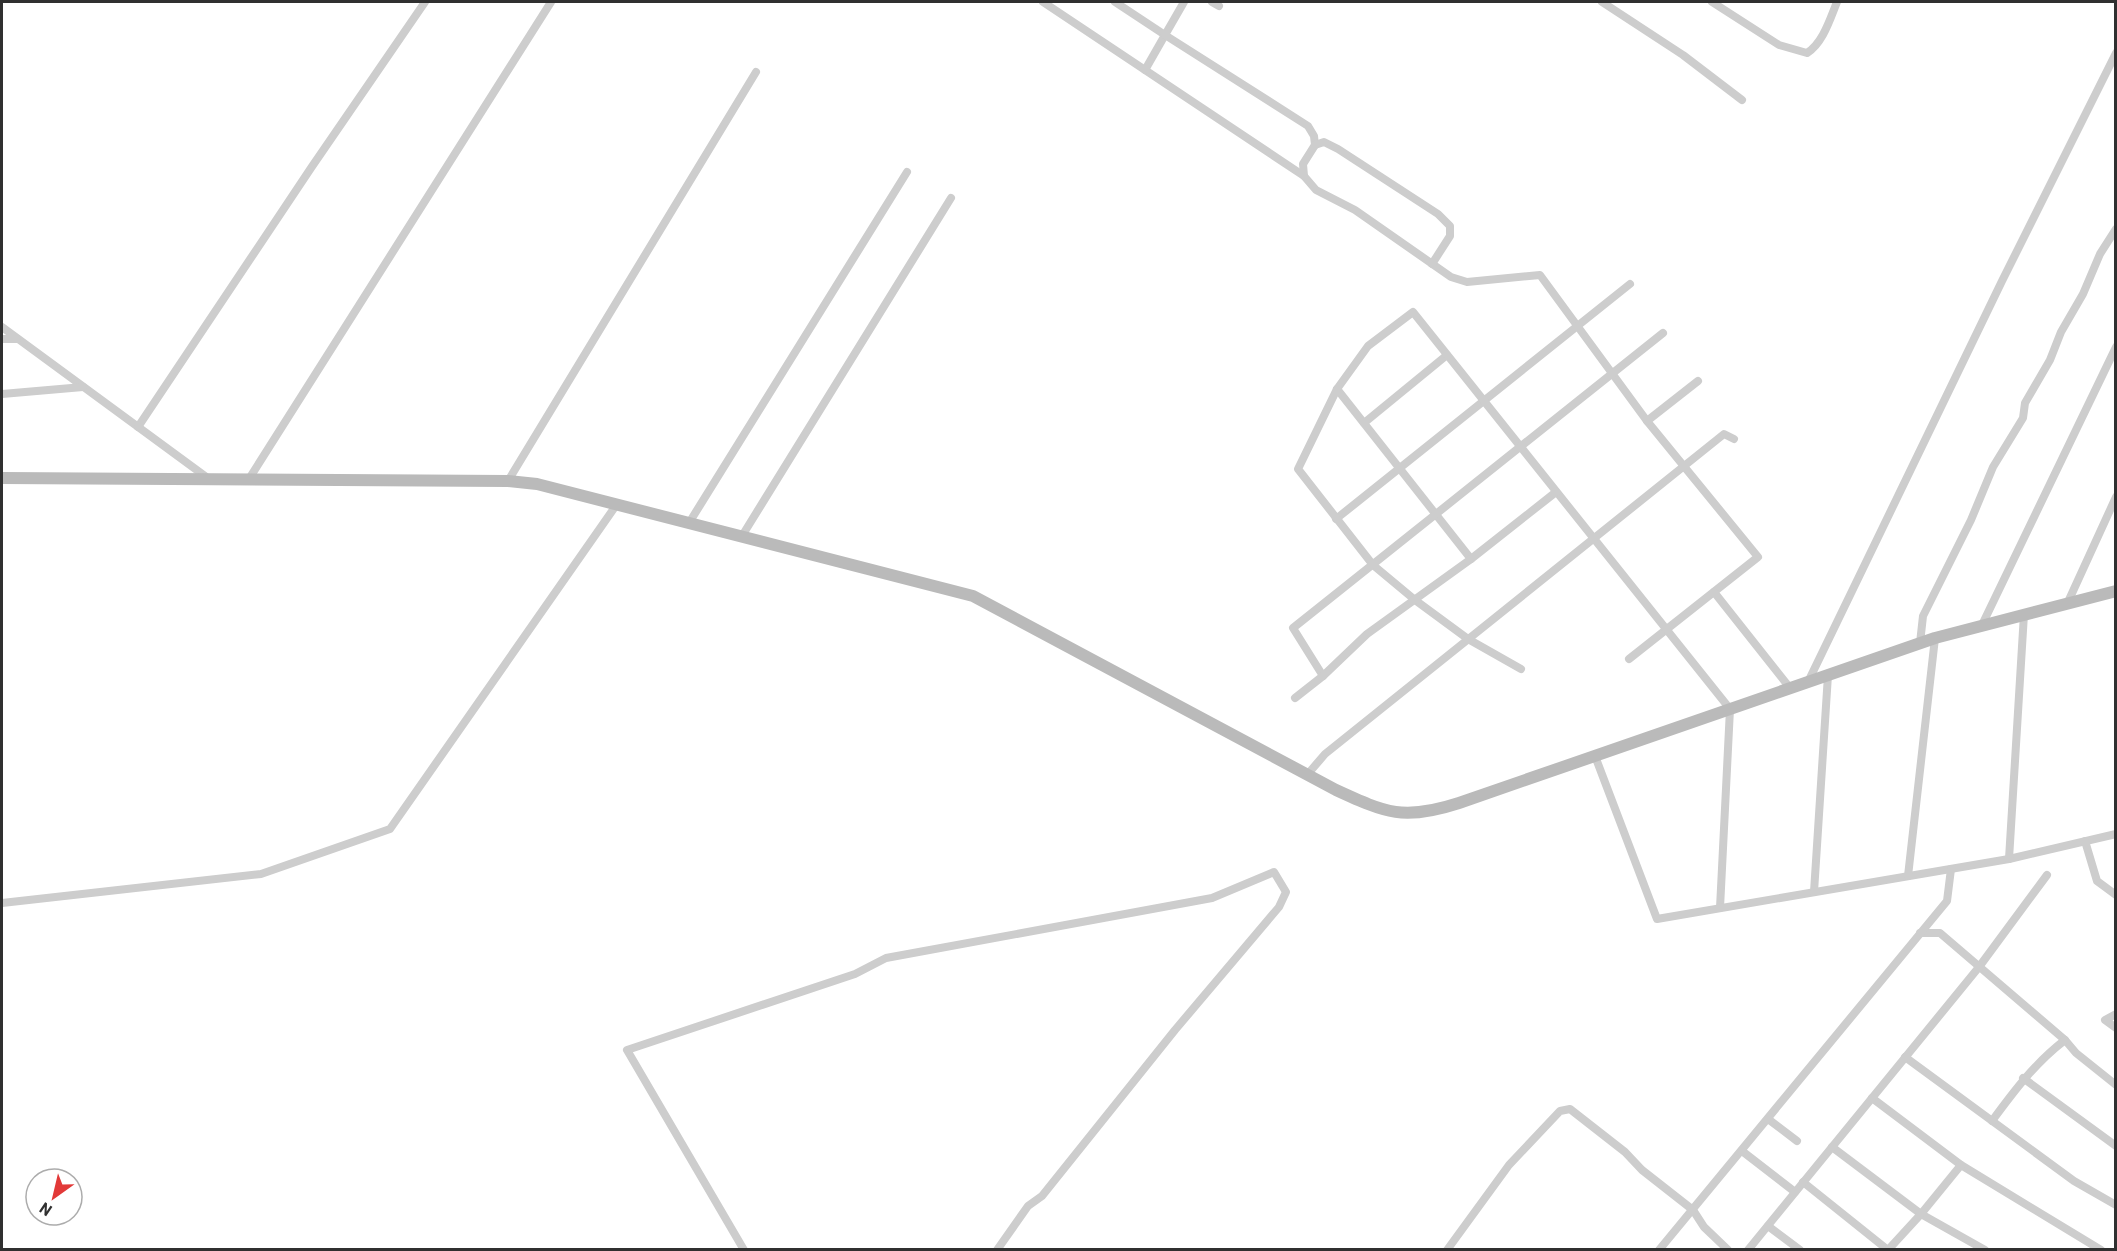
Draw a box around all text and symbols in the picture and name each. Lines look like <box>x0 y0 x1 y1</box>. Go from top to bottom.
north arrow <box>24 1167 84 1227</box>
text: N <box>36 1199 55 1221</box>

